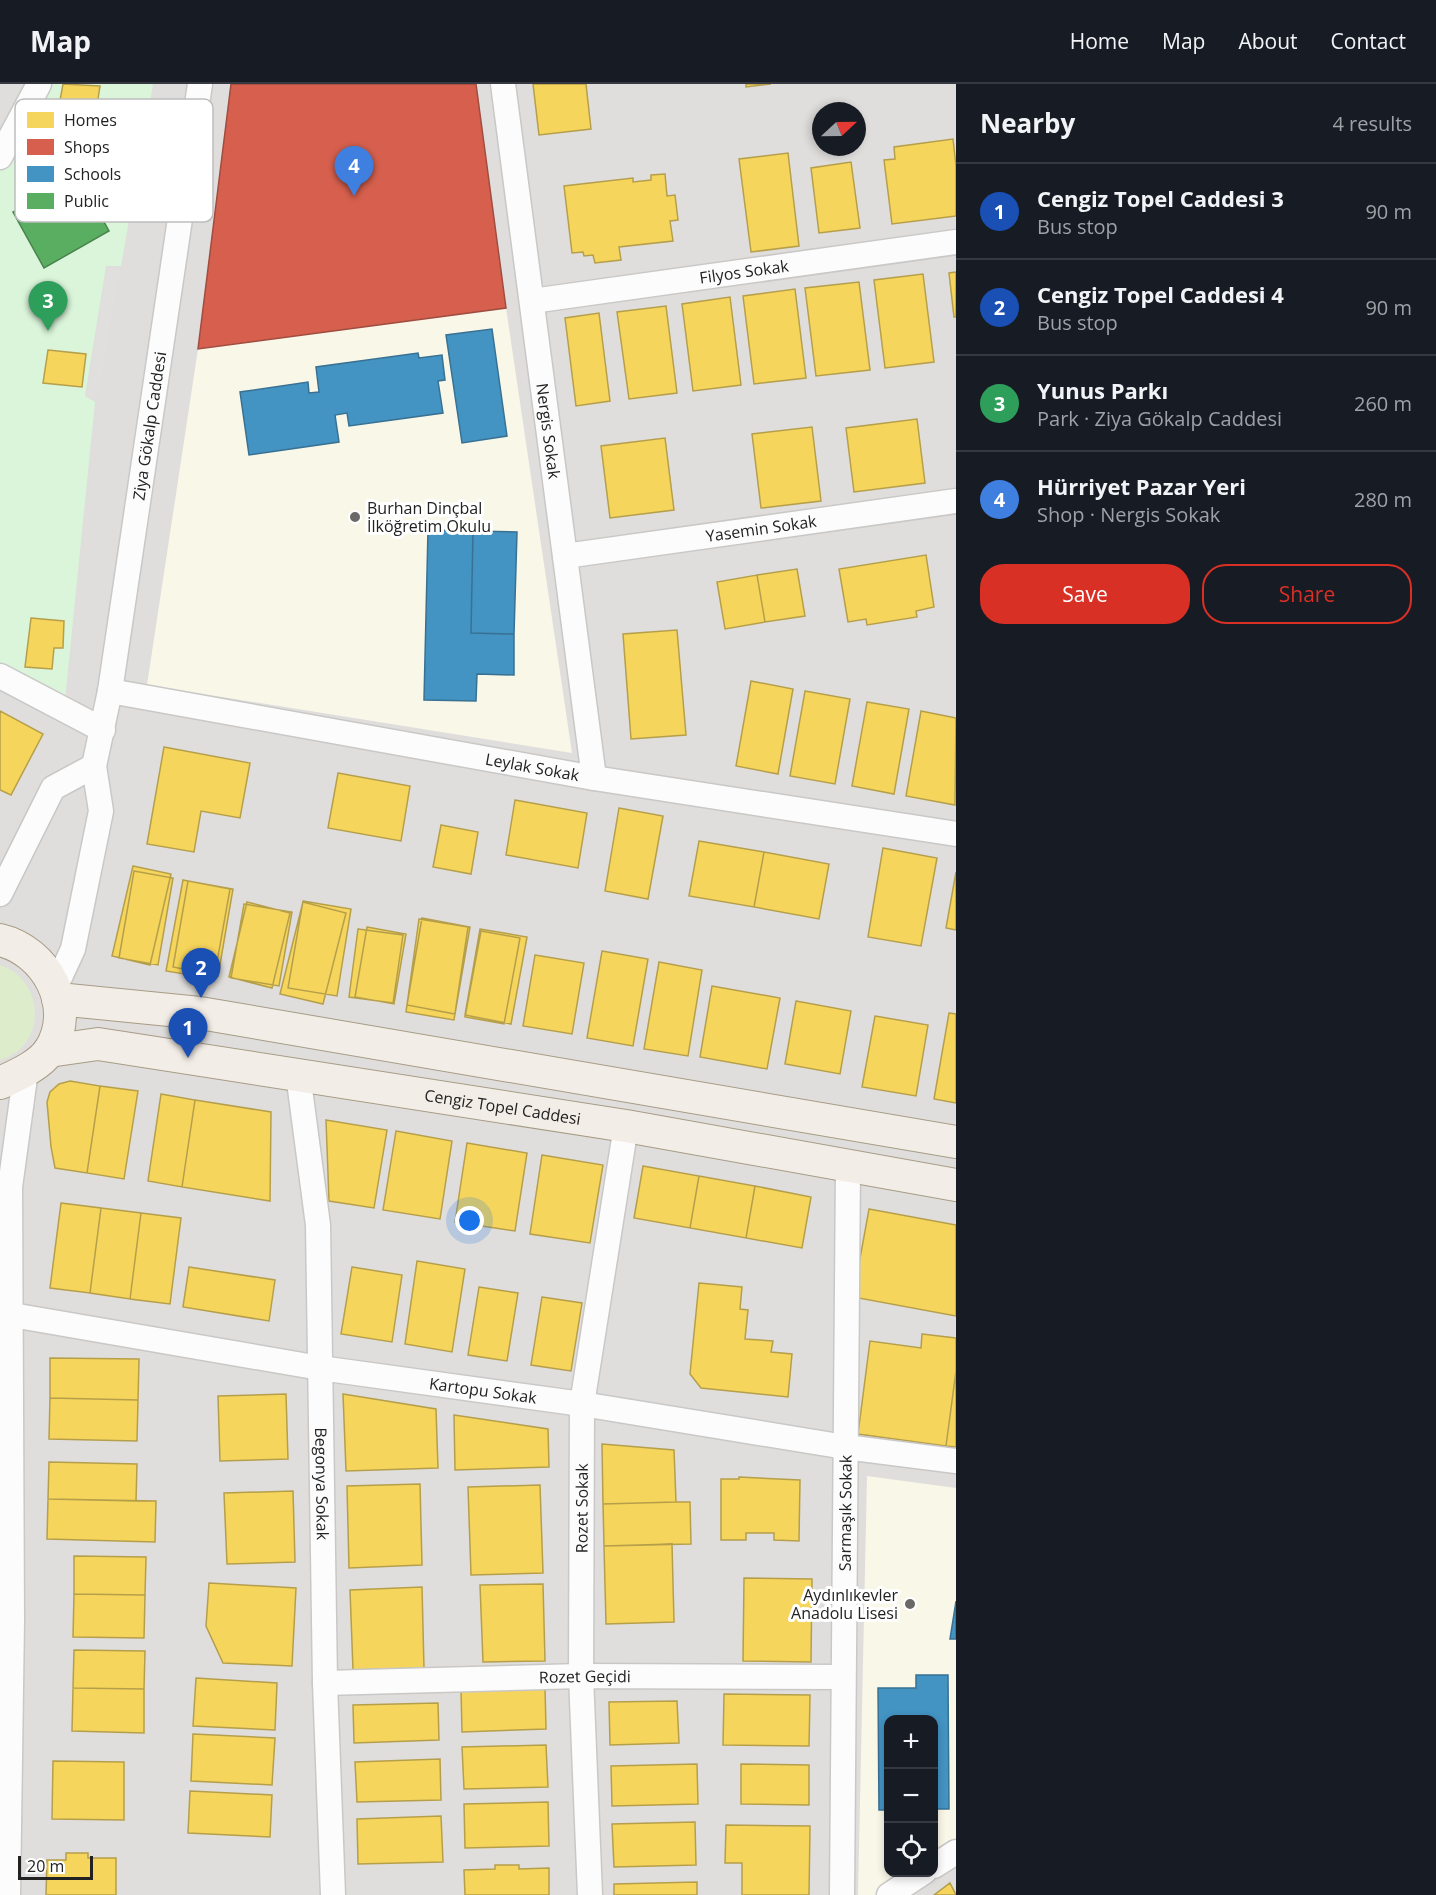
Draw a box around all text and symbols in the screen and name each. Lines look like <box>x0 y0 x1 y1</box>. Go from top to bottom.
text: Map <box>30 22 91 60</box>
text: Home <box>1070 27 1129 55</box>
text: Map <box>1162 27 1205 55</box>
text: About <box>1238 27 1298 55</box>
text: Contact <box>1331 27 1406 55</box>
legend <box>15 99 213 222</box>
north arrow <box>812 102 866 156</box>
text: Nearby <box>980 105 1075 141</box>
text: Homes <box>64 109 117 131</box>
text: 4 results <box>1332 110 1412 137</box>
text: Shops <box>64 136 110 158</box>
pin: 4 <box>334 147 374 196</box>
text: Schools <box>64 163 121 185</box>
text: Cengiz Topel Caddesi 3 <box>1037 183 1284 213</box>
text: Public <box>64 190 109 212</box>
text: 1 <box>994 198 1005 225</box>
text: 90 m <box>1365 198 1412 225</box>
text: Bus stop <box>1037 213 1118 240</box>
street label: Filyos Sokak <box>698 254 791 289</box>
text: Cengiz Topel Caddesi 4 <box>1037 279 1284 309</box>
pin: 3 <box>28 282 68 331</box>
text: 2 <box>994 294 1005 321</box>
text: 90 m <box>1365 294 1412 321</box>
text: Bus stop <box>1037 309 1118 336</box>
street label: Ziya Gökalp Caddesi <box>127 350 171 502</box>
text: Yunus Parkı <box>1037 375 1168 405</box>
street label: Nergis Sokak <box>531 382 566 481</box>
text: 3 <box>994 390 1005 417</box>
text: 260 m <box>1354 390 1412 417</box>
text: Park · Ziya Gökalp Caddesi <box>1037 405 1282 432</box>
text: Hürriyet Pazar Yeri <box>1037 471 1246 501</box>
text: 4 <box>994 486 1005 513</box>
text: 280 m <box>1354 486 1412 513</box>
place label: Burhan Dinçbal İlköğretim Okulu <box>367 497 491 537</box>
text: Shop · Nergis Sokak <box>1037 501 1220 528</box>
marker: Burhan Dinçbal İlköğretim Okulu <box>348 510 362 524</box>
street label: Yasemin Sokak <box>704 510 818 547</box>
button: Save <box>980 564 1190 624</box>
button: Share <box>1202 564 1412 624</box>
street label: Leylak Sokak <box>484 748 581 786</box>
pin: 2 <box>182 948 220 998</box>
pin: 1 <box>168 1008 207 1058</box>
street label: Cengiz Topel Caddesi <box>423 1084 582 1130</box>
your location <box>455 1206 484 1235</box>
street label: Kartopu Sokak <box>428 1372 539 1409</box>
street label: Begonya Sokak <box>310 1427 334 1541</box>
street label: Sarmaşık Sokak <box>834 1454 857 1571</box>
street label: Rozet Sokak <box>570 1463 593 1553</box>
place label: Aydınlıkevler Anadolu Lisesi <box>791 1584 898 1624</box>
marker: Aydınlıkevler Anadolu Lisesi <box>903 1597 917 1611</box>
street label: Rozet Geçidi <box>539 1665 631 1688</box>
map controls <box>884 1715 938 1877</box>
button: + <box>884 1715 938 1769</box>
button: − <box>884 1769 938 1823</box>
button: locate <box>884 1823 938 1877</box>
scale bar <box>18 1853 93 1880</box>
text: 20 m <box>27 1855 64 1877</box>

